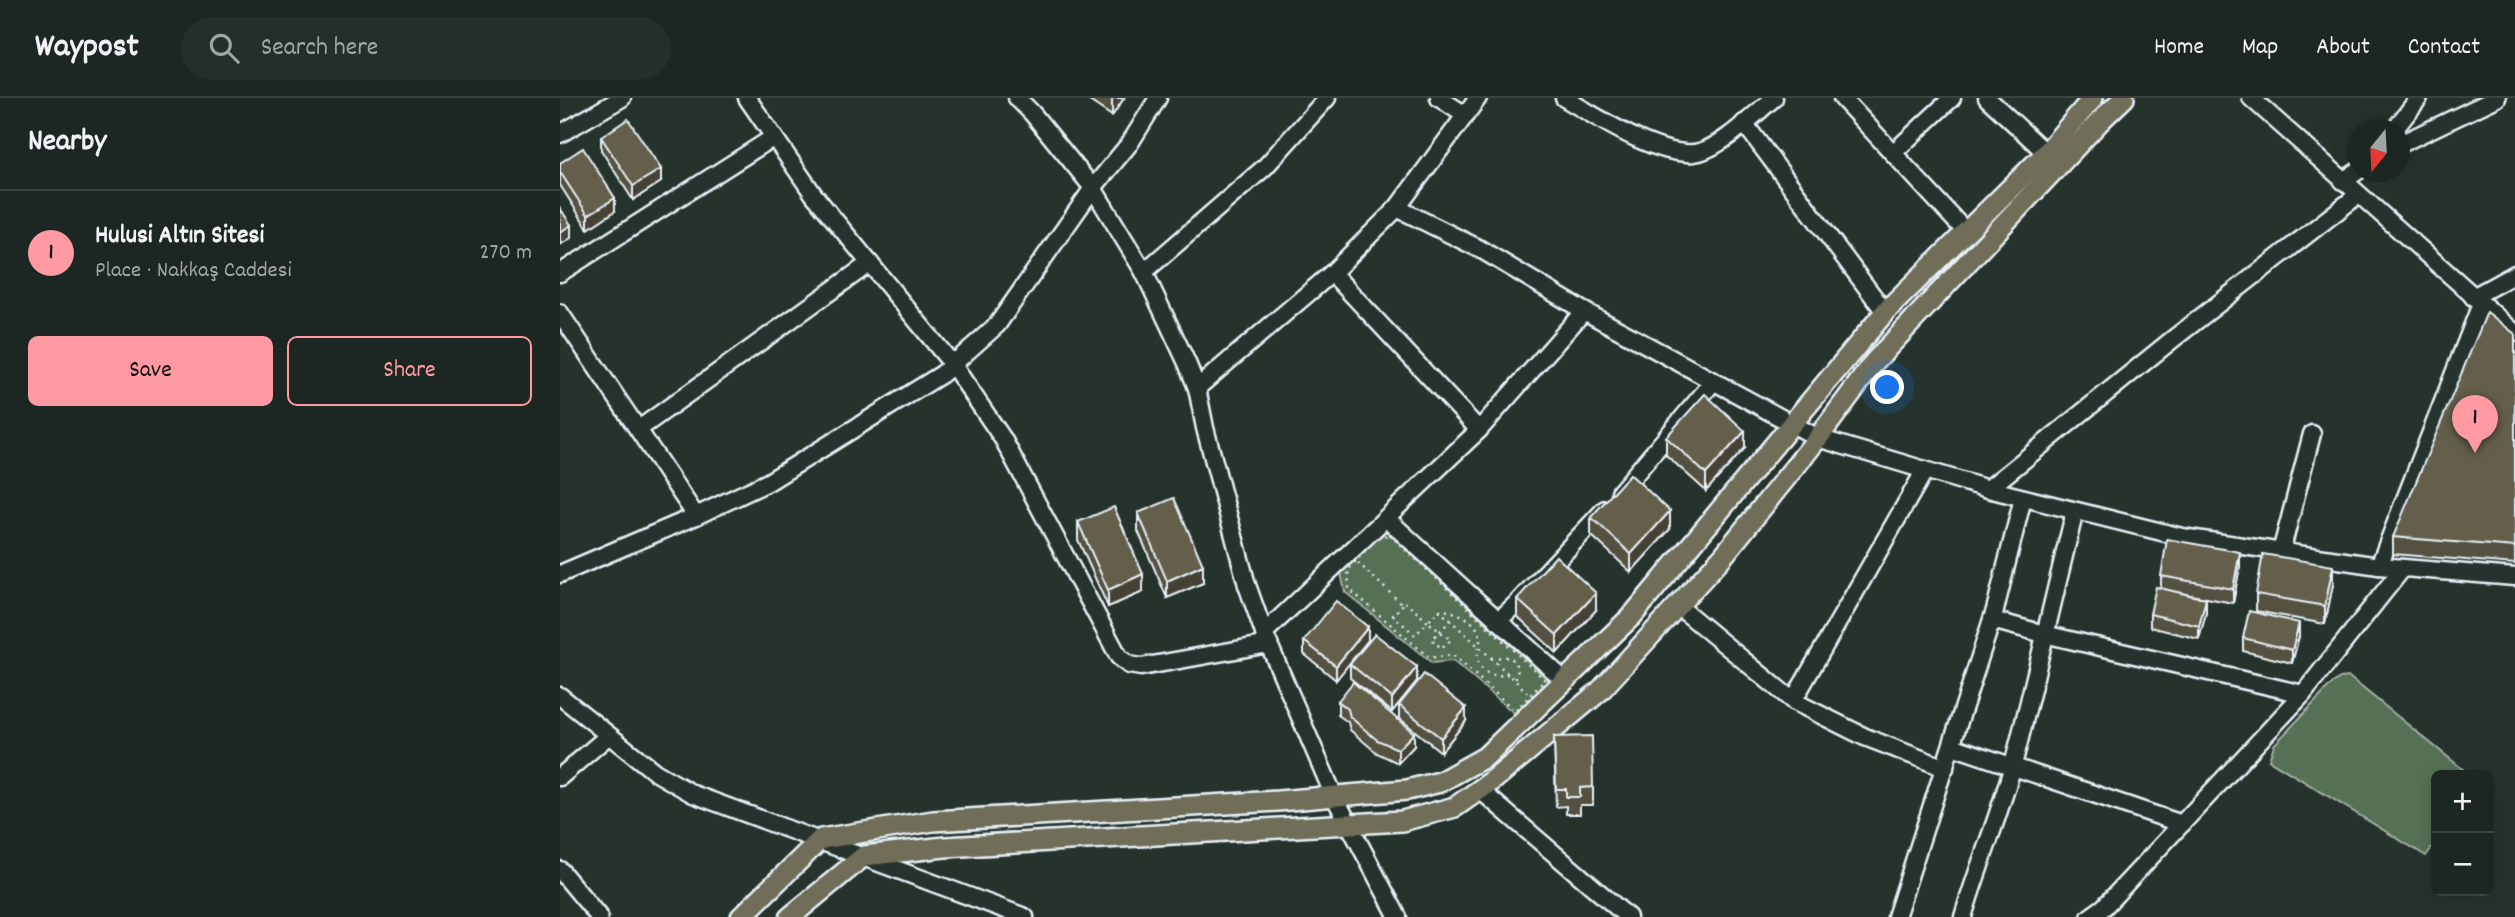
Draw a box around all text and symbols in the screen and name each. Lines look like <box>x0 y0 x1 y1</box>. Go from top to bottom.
search box <box>181 17 671 80</box>
text: Waypost <box>35 25 139 72</box>
icon: search <box>205 29 243 67</box>
text: Search here <box>261 30 378 67</box>
text: Home <box>2154 31 2204 65</box>
text: Map <box>2242 31 2278 65</box>
text: About <box>2316 31 2370 65</box>
text: Contact <box>2408 31 2480 65</box>
north arrow <box>2347 119 2410 182</box>
text: Nearby <box>28 122 106 165</box>
text: Hulusi Altın Sitesi <box>95 218 264 255</box>
text: 1 <box>48 237 54 270</box>
text: 270 m <box>480 237 532 270</box>
text: Place · Nakkaş Caddesi <box>95 255 292 288</box>
button: Save <box>28 336 273 406</box>
button: Share <box>287 336 532 406</box>
your location <box>1870 370 1904 404</box>
pin: 1 <box>2452 395 2498 453</box>
map controls <box>2431 770 2494 896</box>
button: + <box>2431 770 2494 833</box>
button: − <box>2431 833 2494 896</box>

